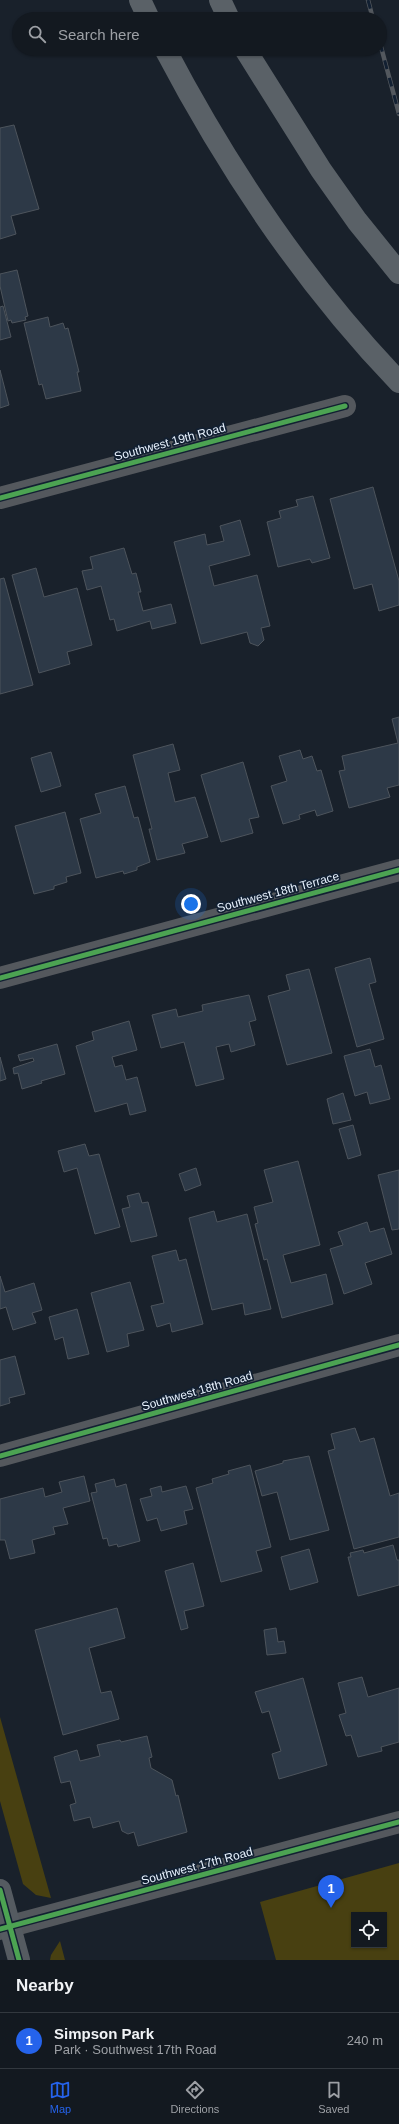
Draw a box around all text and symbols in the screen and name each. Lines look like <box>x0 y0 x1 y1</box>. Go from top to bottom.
search box <box>12 12 387 56</box>
icon: search <box>26 23 48 45</box>
text: Search here <box>58 26 140 43</box>
street label: Southwest 19th Road <box>113 420 227 464</box>
street label: Southwest 18th Terrace <box>215 869 341 915</box>
your location <box>181 894 201 914</box>
street label: Southwest 18th Road <box>140 1368 254 1414</box>
street label: Southwest 17th Road <box>140 1844 254 1888</box>
pin: 1 <box>318 1875 344 1908</box>
map controls <box>351 1912 387 1948</box>
button: locate <box>351 1912 387 1948</box>
text: Nearby <box>16 1976 74 1995</box>
text: Simpson Park <box>54 2025 154 2042</box>
text: 1 <box>25 2033 33 2048</box>
text: 240 m <box>347 2033 383 2048</box>
text: Park · Southwest 17th Road <box>54 2042 217 2057</box>
tab: Map <box>49 2079 71 2115</box>
tab: Directions <box>170 2079 219 2115</box>
tab: Saved <box>318 2079 349 2115</box>

